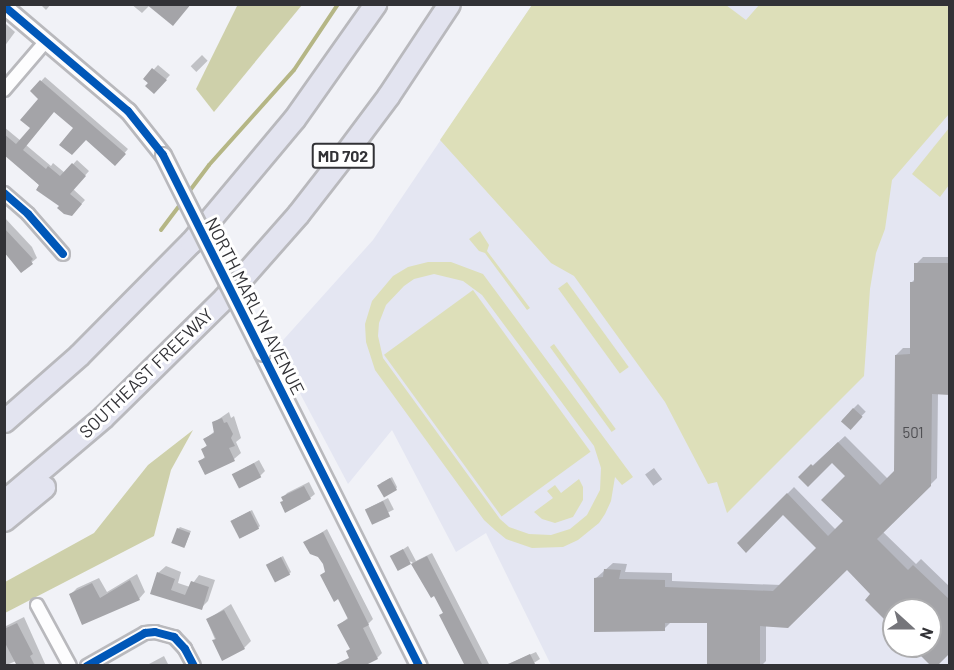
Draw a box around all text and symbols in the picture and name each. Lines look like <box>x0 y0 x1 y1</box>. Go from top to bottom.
road number: MD 702 <box>312 143 374 169</box>
street label: NORTH MARLYN AVENUE <box>201 214 309 398</box>
street label: SOUTHEAST FREEWAY <box>75 303 217 443</box>
house number: 501 <box>902 424 924 442</box>
north arrow <box>882 598 942 658</box>
text: N <box>917 626 938 642</box>

